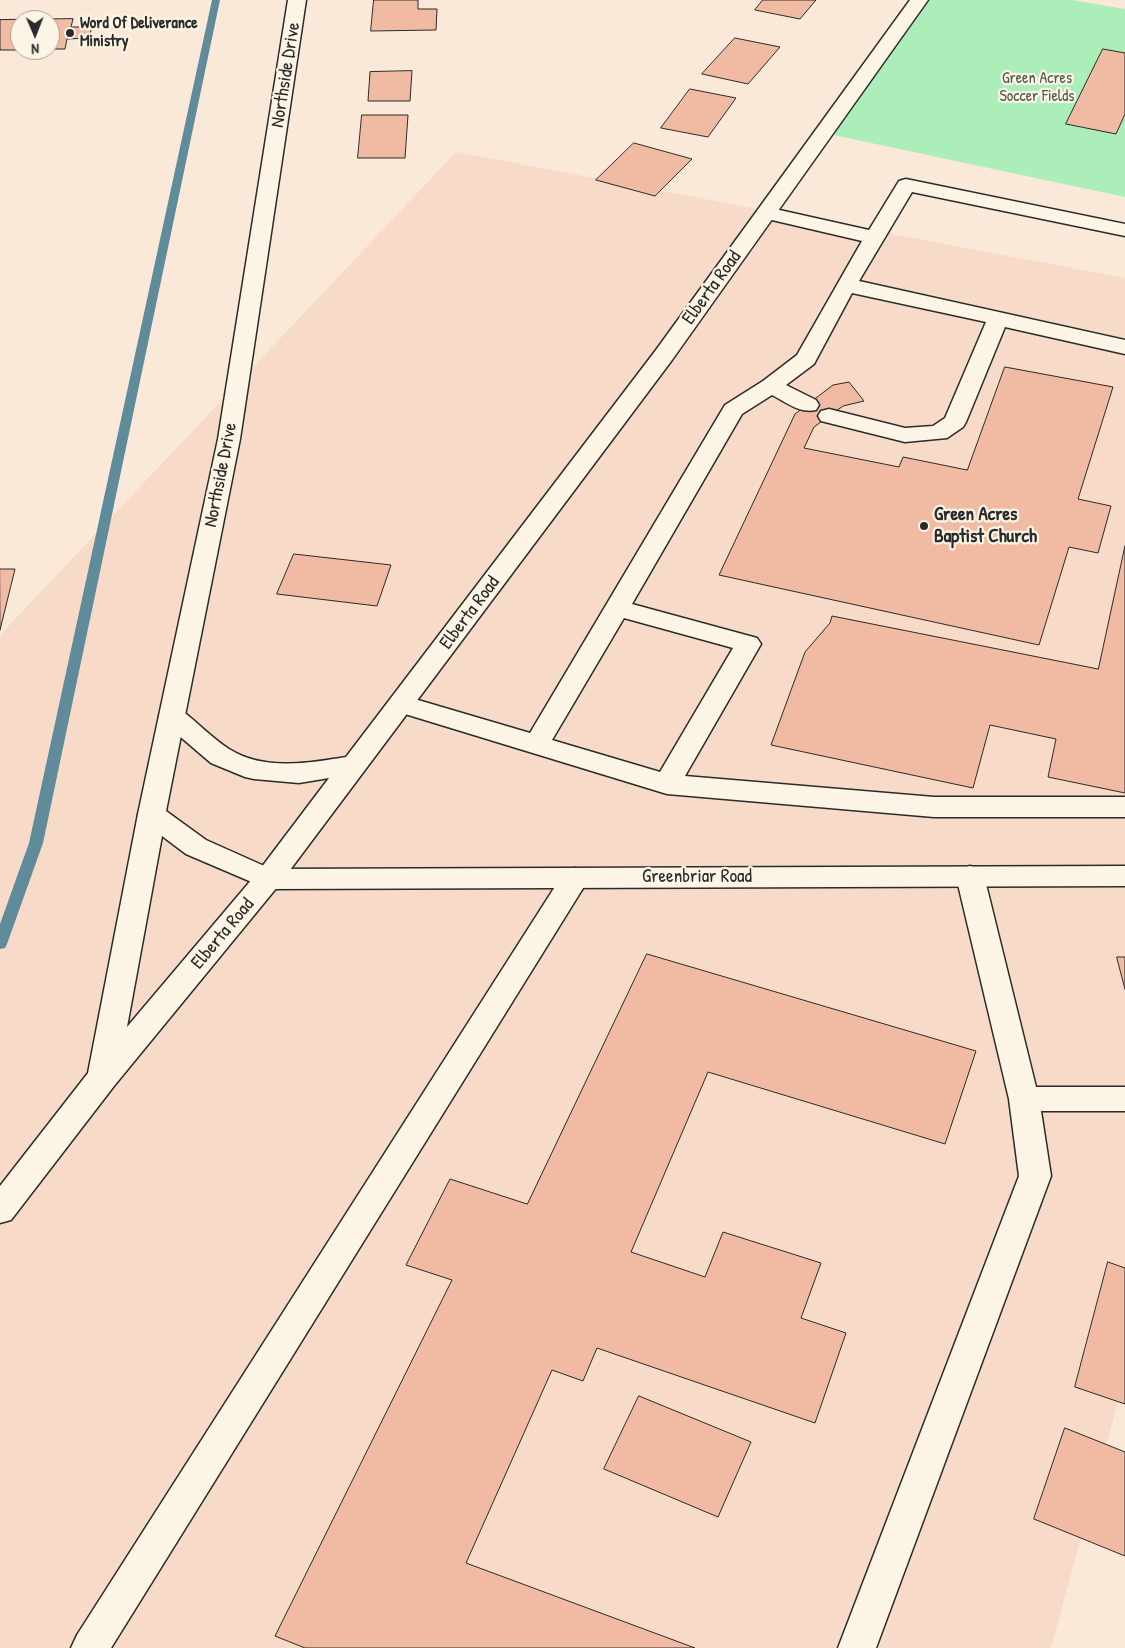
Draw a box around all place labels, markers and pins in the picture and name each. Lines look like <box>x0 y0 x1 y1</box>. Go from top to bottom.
place label: Word Of Deliverance Ministry <box>80 14 198 52</box>
marker: Word Of Deliverance Ministry <box>64 27 76 39</box>
place label: Green Acres Baptist Church <box>934 504 1037 548</box>
marker: Green Acres Baptist Church <box>918 520 930 532</box>

